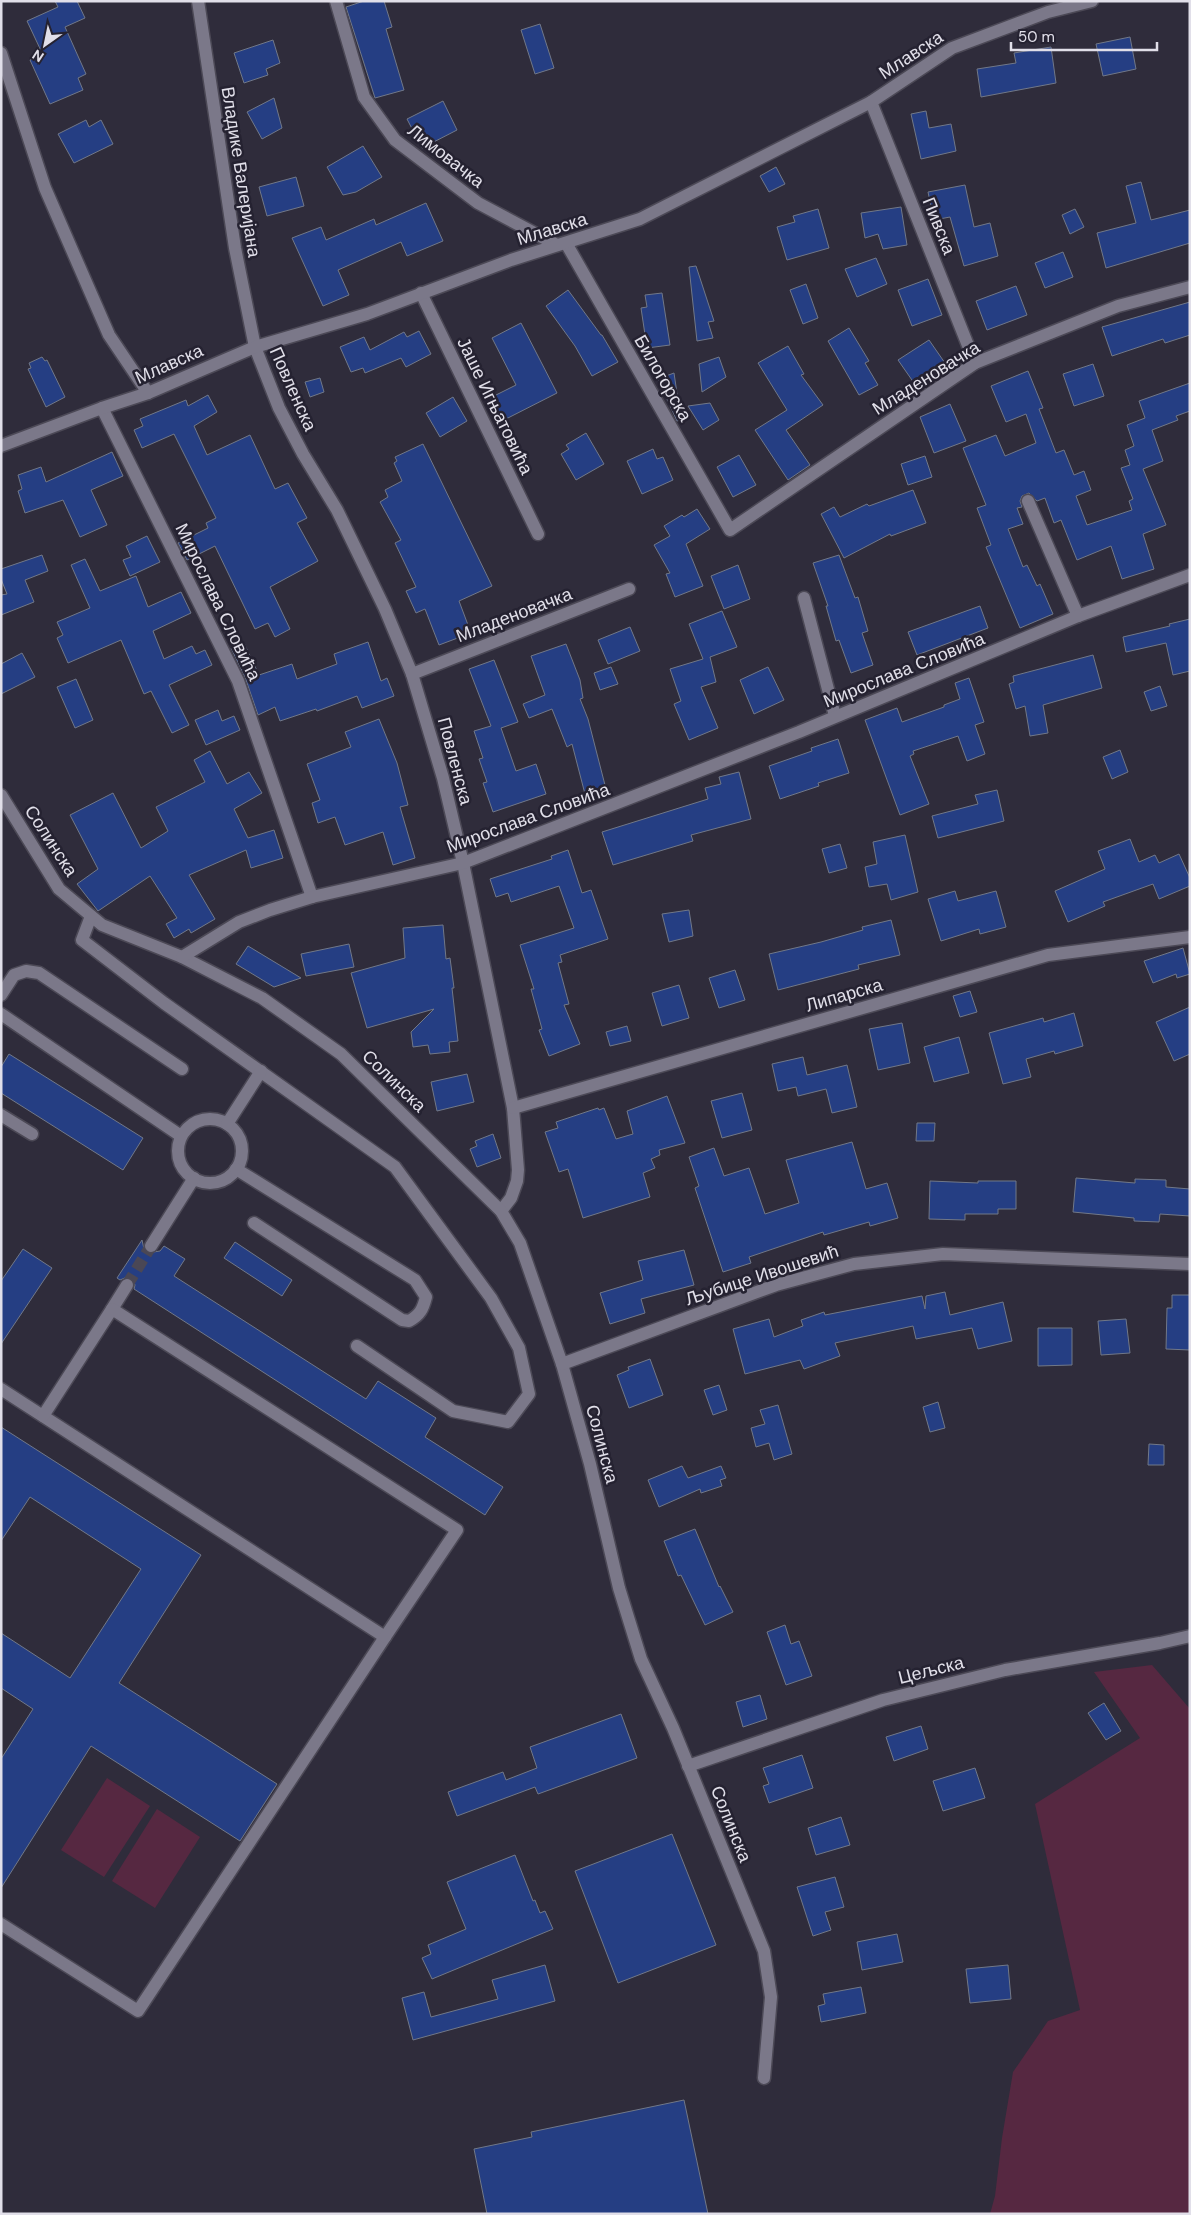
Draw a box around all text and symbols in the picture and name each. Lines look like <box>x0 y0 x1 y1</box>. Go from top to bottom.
north arrow <box>20 20 70 70</box>
scale bar <box>1011 20 1157 52</box>
street label: Млавска <box>874 25 949 85</box>
text: 50 m <box>1018 27 1055 47</box>
text: N <box>29 46 47 66</box>
street label: Владике Валеријана <box>216 85 266 260</box>
street label: Лимовачка <box>403 119 490 194</box>
street label: Пивска <box>917 194 962 259</box>
street label: Млавска <box>514 207 591 251</box>
street label: Билогорска <box>629 330 698 426</box>
street label: Јаше Игњатовића <box>451 333 539 479</box>
street label: Младеновачка <box>868 335 985 421</box>
street label: Млавска <box>131 338 208 390</box>
street label: Повленска <box>264 343 323 436</box>
street label: Мирослава Словића <box>169 519 267 685</box>
street label: Младеновачка <box>452 581 576 648</box>
street label: Мирослава Словића <box>820 626 989 713</box>
street label: Повленска <box>432 715 478 808</box>
street label: Мирослава Словића <box>443 777 614 859</box>
street label: Солинска <box>19 801 83 882</box>
street label: Липарска <box>803 972 886 1017</box>
street label: Солинска <box>357 1044 432 1118</box>
street label: Љубице Ивошевић <box>682 1239 842 1311</box>
street label: Солинска <box>580 1402 624 1487</box>
street label: Цељска <box>896 1650 967 1690</box>
street label: Солинска <box>705 1782 758 1867</box>

